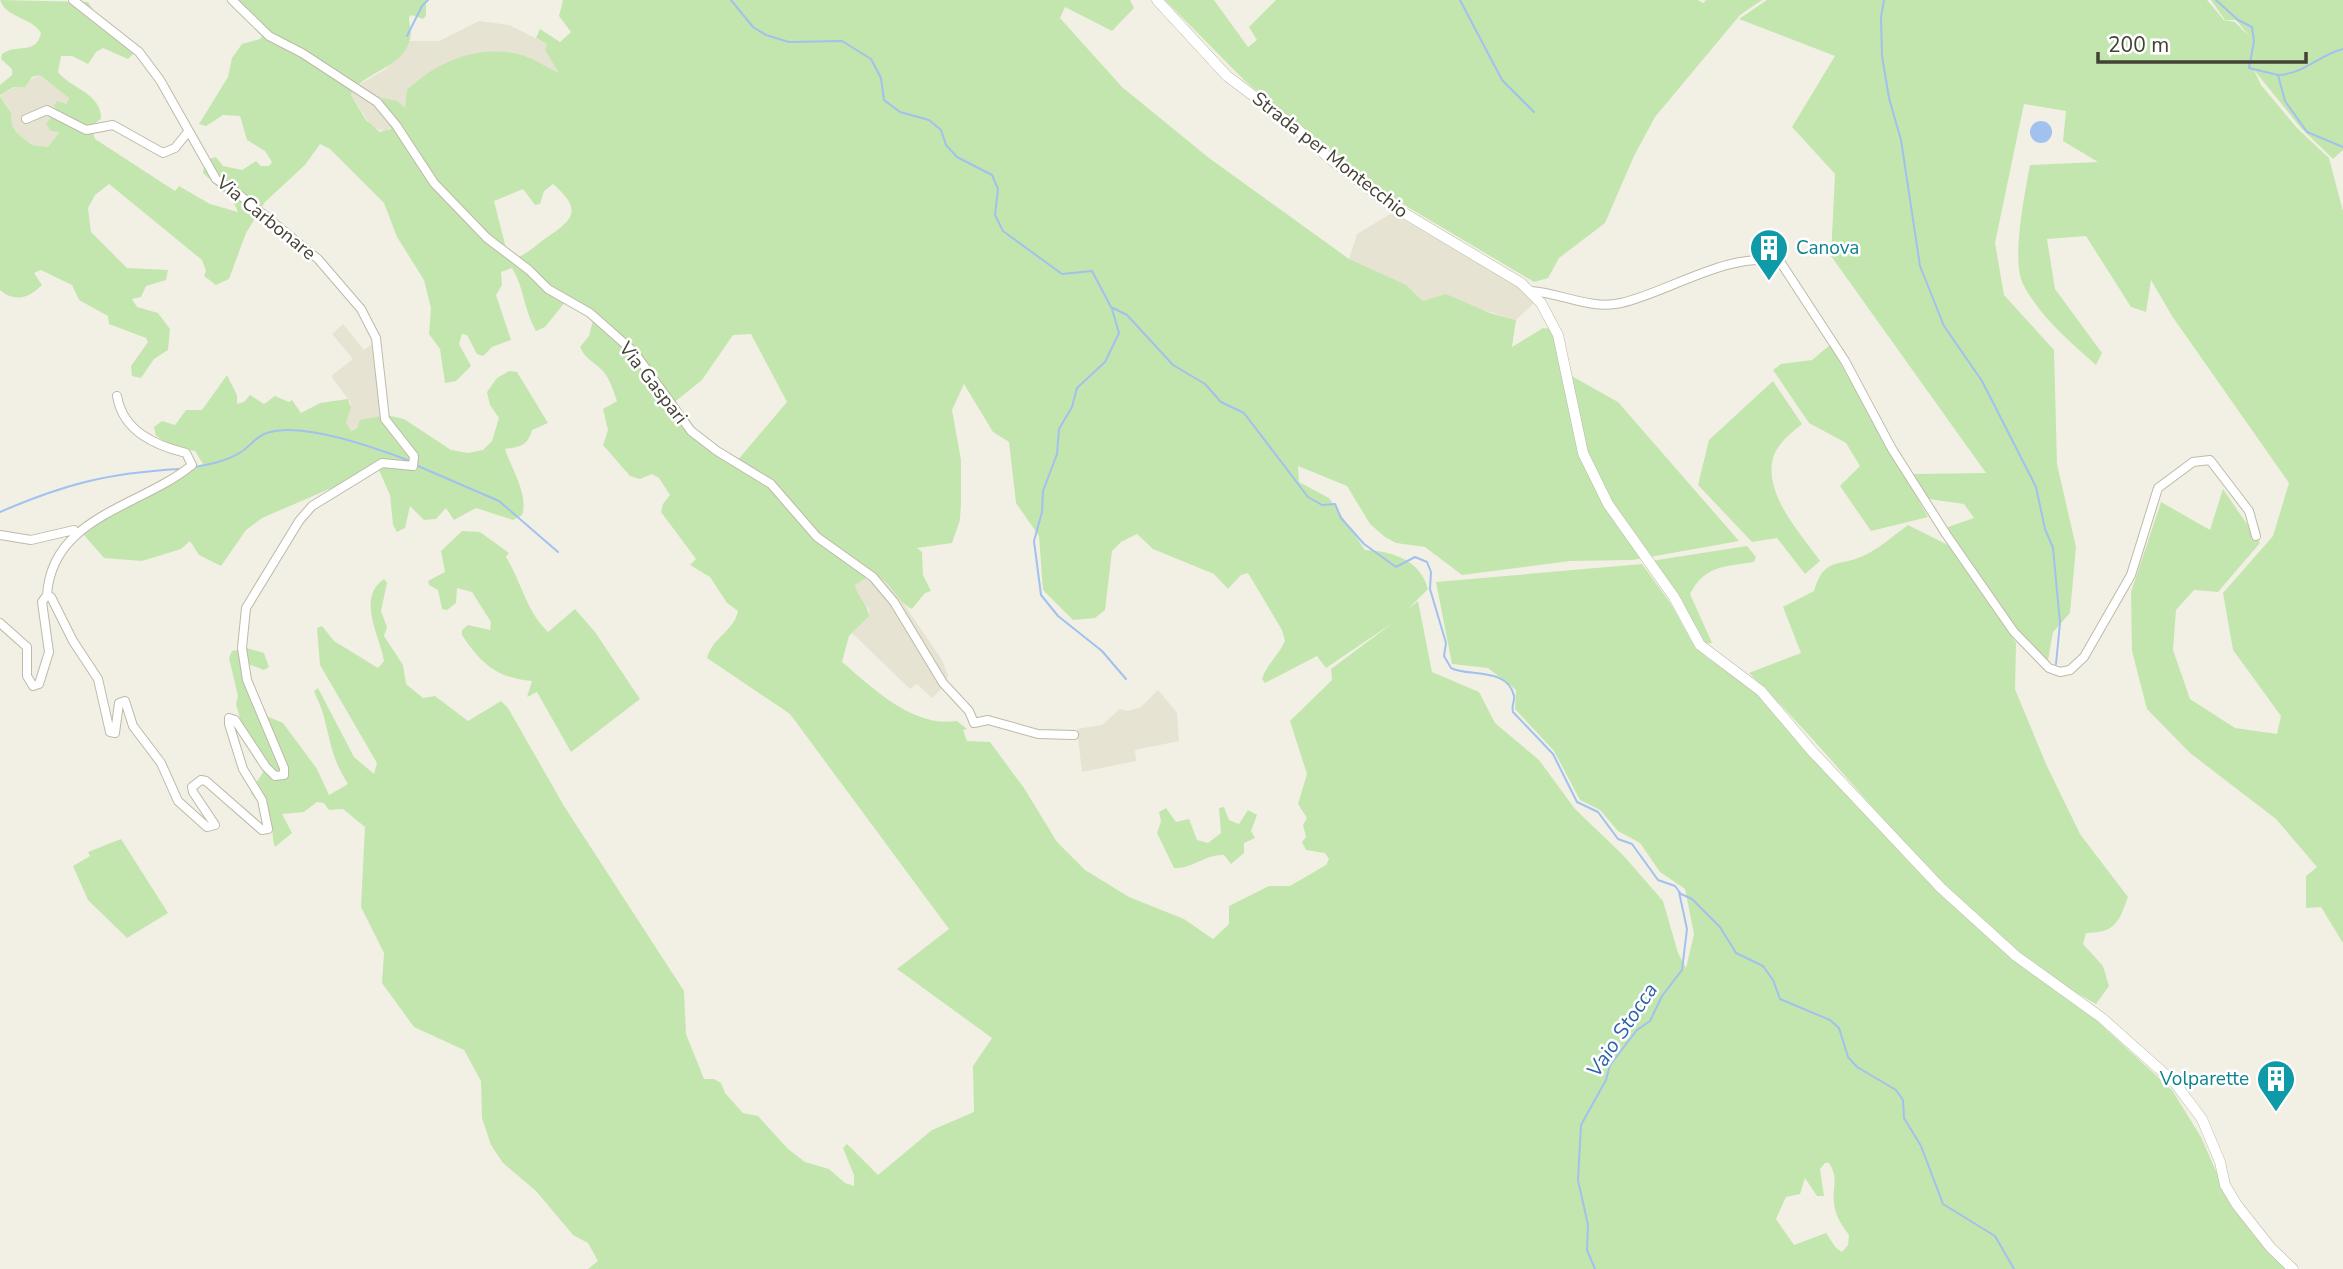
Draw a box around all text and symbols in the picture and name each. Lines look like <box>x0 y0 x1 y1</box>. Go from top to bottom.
scale bar <box>2098 21 2306 65</box>
text: 200 m <box>2108 31 2169 59</box>
street label: Strada per Montecchio <box>1247 86 1413 224</box>
street label: Via Carbonare <box>210 169 321 266</box>
building icon: Canova <box>1748 227 1790 282</box>
place label: Canova <box>1796 235 1859 261</box>
street label: Via Gaspari <box>612 336 693 430</box>
water label: Vaio Stocca <box>1580 977 1664 1083</box>
building icon: Volparette <box>2255 1058 2297 1113</box>
place label: Volparette <box>2159 1066 2249 1092</box>

